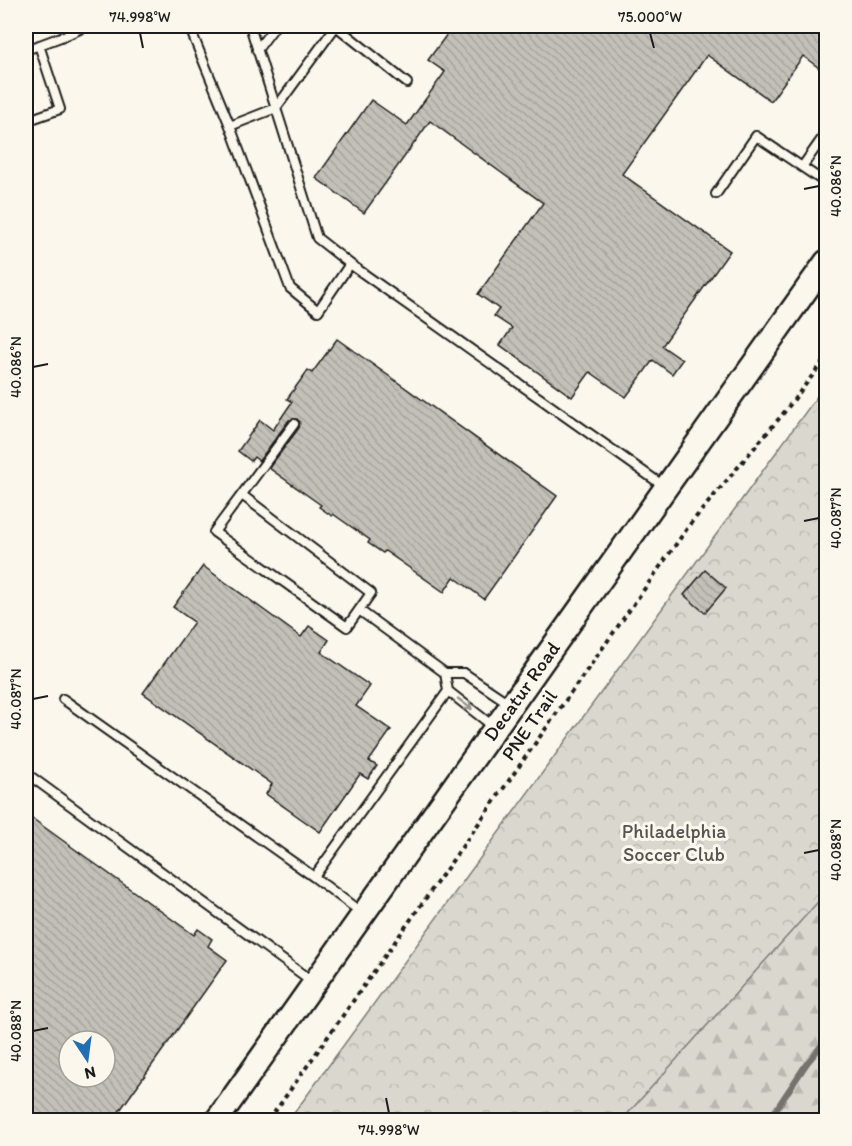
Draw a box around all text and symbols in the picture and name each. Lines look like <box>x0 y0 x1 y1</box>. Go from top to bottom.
text: 74.998°W <box>109 8 171 26</box>
text: 75.000°W <box>618 8 682 26</box>
text: 40.086°N <box>827 155 845 217</box>
text: 40.086°N <box>7 336 25 398</box>
text: 40.087°N <box>827 487 845 549</box>
street label: Decatur Road <box>478 637 565 745</box>
text: 40.087°N <box>7 668 25 730</box>
street label: PNE Trail <box>496 685 562 765</box>
one-way arrow <box>456 697 472 710</box>
park label: Philadelphia Soccer Club <box>622 819 726 866</box>
text: 40.088°N <box>827 819 845 881</box>
text: 40.088°N <box>7 1000 25 1062</box>
north arrow <box>57 1029 117 1089</box>
text: N <box>83 1063 98 1084</box>
text: 74.998°W <box>358 1121 420 1139</box>

